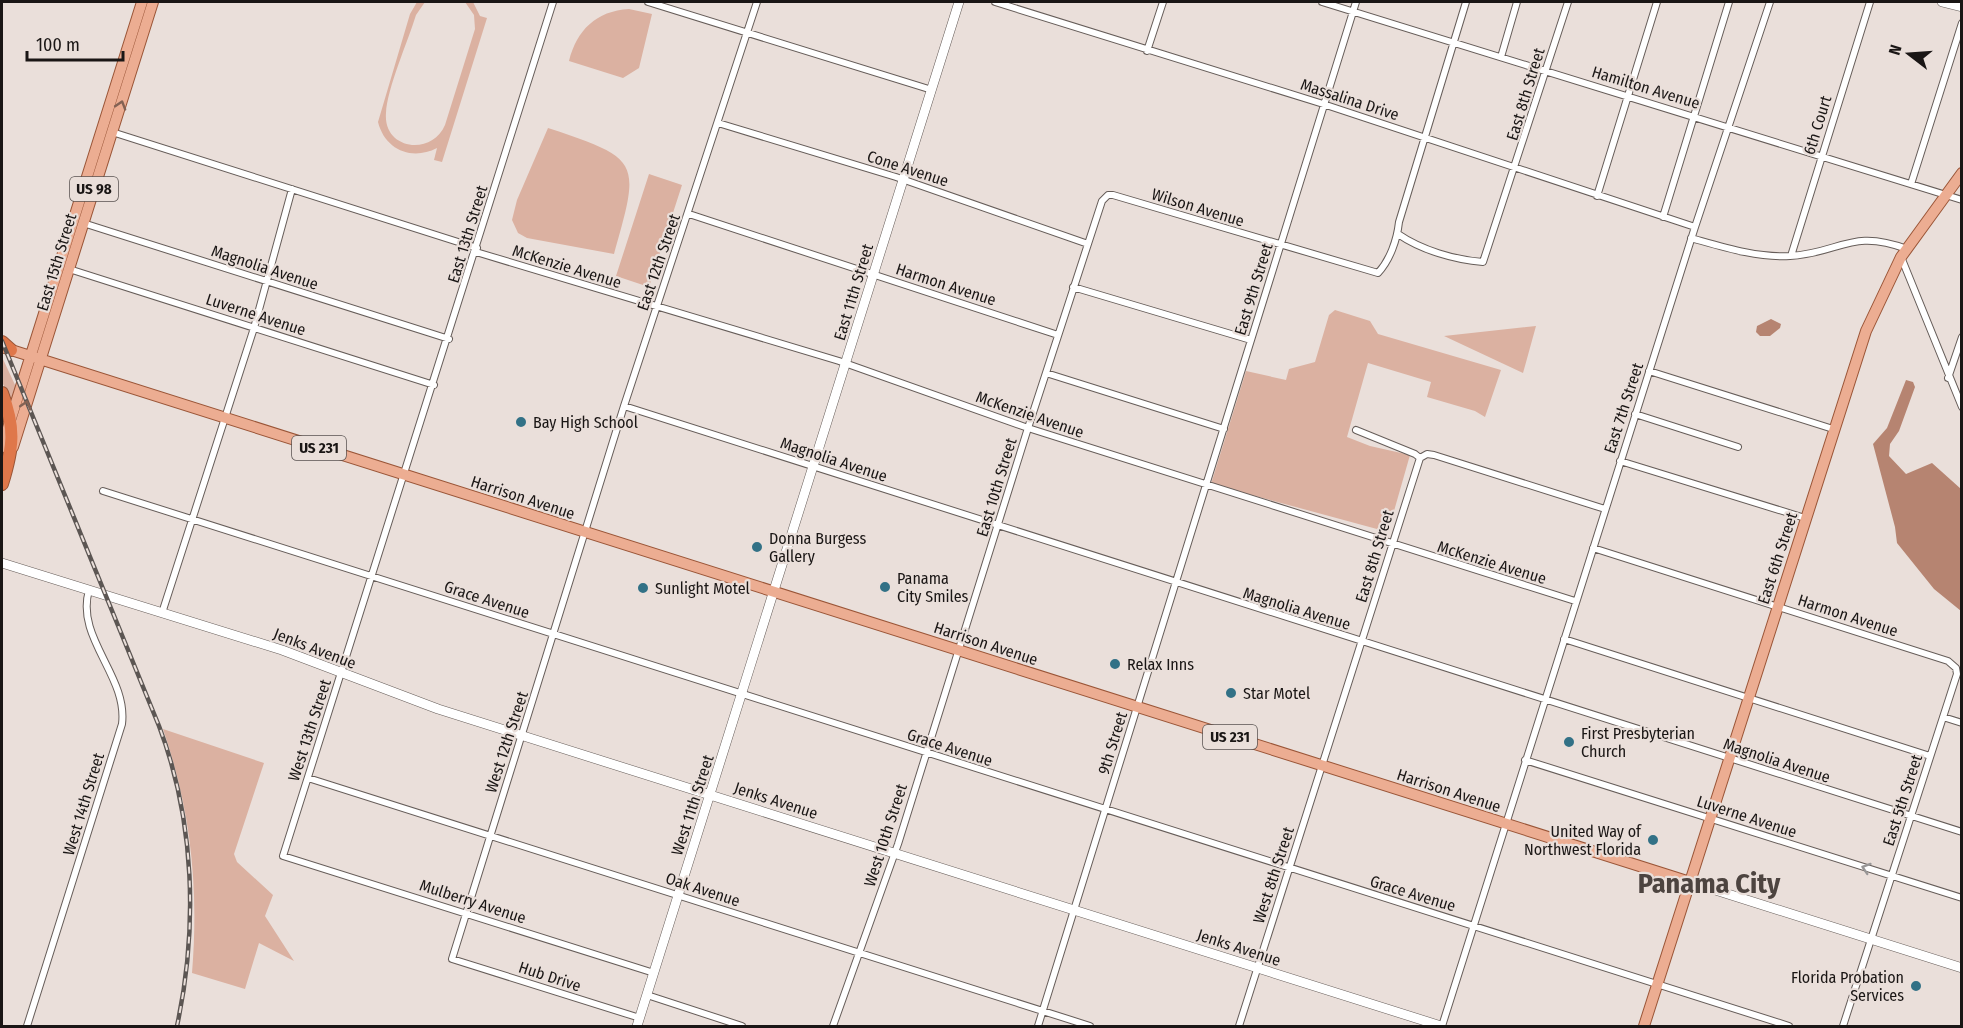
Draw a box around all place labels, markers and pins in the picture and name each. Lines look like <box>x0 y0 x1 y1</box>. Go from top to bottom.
place label: Bay High School <box>533 413 638 432</box>
marker: Bay High School <box>514 415 528 429</box>
place label: Donna Burgess Gallery <box>769 529 866 566</box>
marker: Donna Burgess Gallery <box>750 540 764 554</box>
place label: Panama City Smiles <box>897 569 969 606</box>
place label: Sunlight Motel <box>655 579 750 598</box>
marker: Panama City Smiles <box>878 580 892 594</box>
marker: Sunlight Motel <box>636 581 650 595</box>
place label: Relax Inns <box>1127 655 1194 674</box>
marker: Relax Inns <box>1108 657 1122 671</box>
place label: Star Motel <box>1243 684 1310 703</box>
marker: Star Motel <box>1224 686 1238 700</box>
place label: First Presbyterian Church <box>1581 724 1695 761</box>
marker: First Presbyterian Church <box>1562 735 1576 749</box>
place label: United Way of Northwest Florida <box>1524 822 1642 859</box>
marker: United Way of Northwest Florida <box>1646 833 1660 847</box>
place label: Florida Probation Services <box>1791 968 1904 1005</box>
marker: Florida Probation Services <box>1909 979 1923 993</box>

